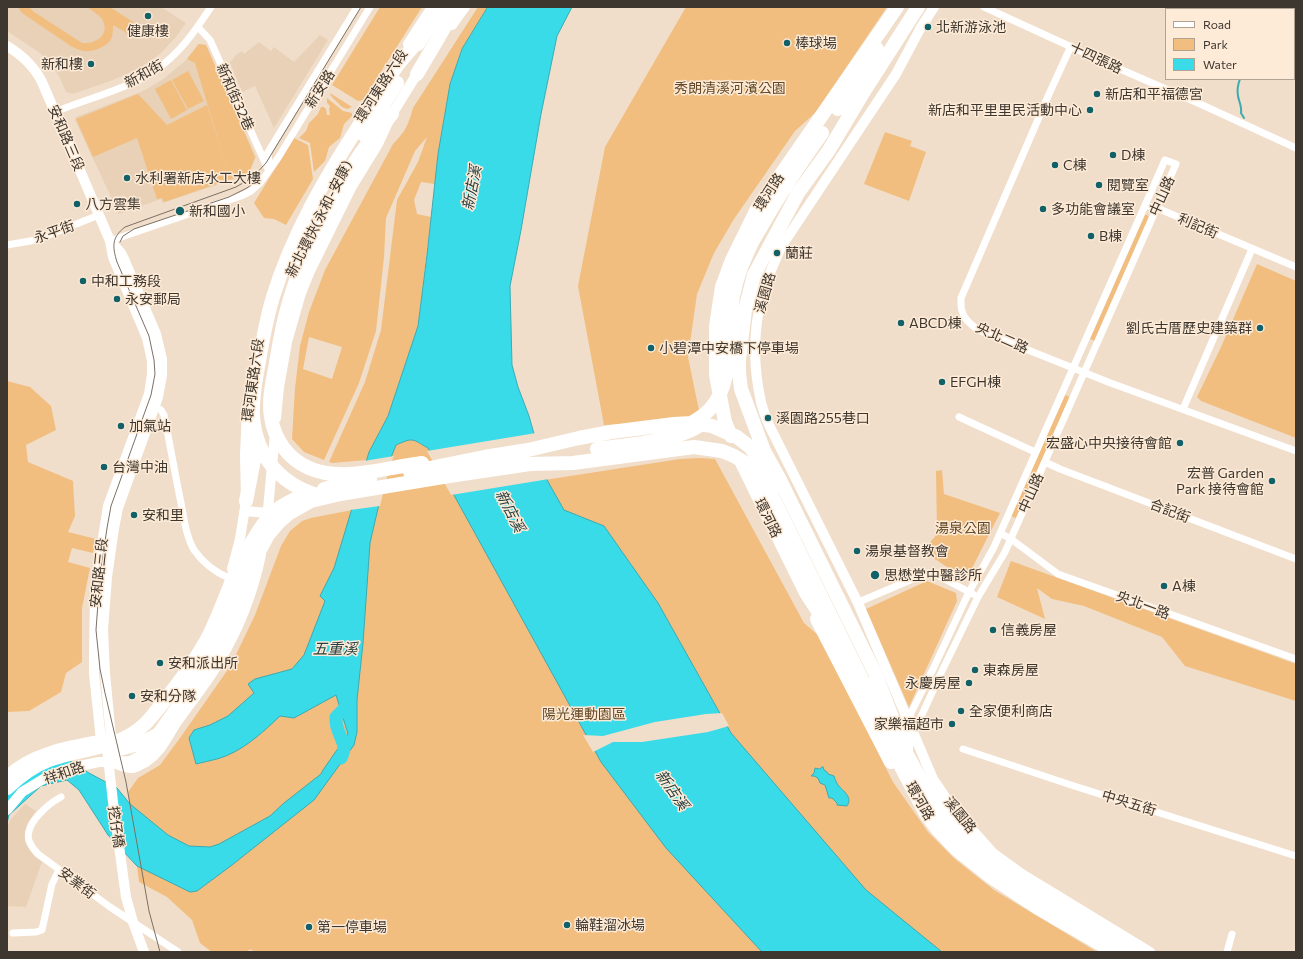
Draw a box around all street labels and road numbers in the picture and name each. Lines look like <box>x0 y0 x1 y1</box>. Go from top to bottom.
street label: 十四張路 <box>1067 39 1125 77</box>
street label: 環河東路六段 <box>351 46 411 126</box>
street label: 新和街 <box>122 56 166 92</box>
street label: 新和街32巷 <box>213 61 257 133</box>
street label: 新安路 <box>302 67 338 111</box>
street label: 安和路三段 <box>45 103 87 173</box>
street label: 新北環快(永和-安康) <box>282 158 356 280</box>
street label: 環河路 <box>751 170 787 214</box>
street label: 中山路 <box>1146 173 1178 219</box>
street label: 利記街 <box>1175 210 1221 242</box>
street label: 永平街 <box>31 217 77 247</box>
street label: 溪園路 <box>751 270 779 316</box>
street label: 央北二路 <box>973 319 1031 357</box>
street label: 環河東路六段 <box>239 337 267 423</box>
street label: 中山路 <box>1015 470 1047 516</box>
street label: 環河路 <box>751 495 785 541</box>
street label: 合記街 <box>1147 496 1193 526</box>
street label: 安和路三段 <box>87 537 111 609</box>
street label: 央北一路 <box>1114 588 1172 622</box>
street label: 祥和路 <box>41 758 87 788</box>
street label: 環河路 <box>902 779 938 823</box>
street label: 中央五街 <box>1100 787 1158 819</box>
street label: 溪園路 <box>940 793 980 837</box>
street label: 挖仔橋 <box>105 805 127 849</box>
street label: 安業街 <box>55 864 99 902</box>

